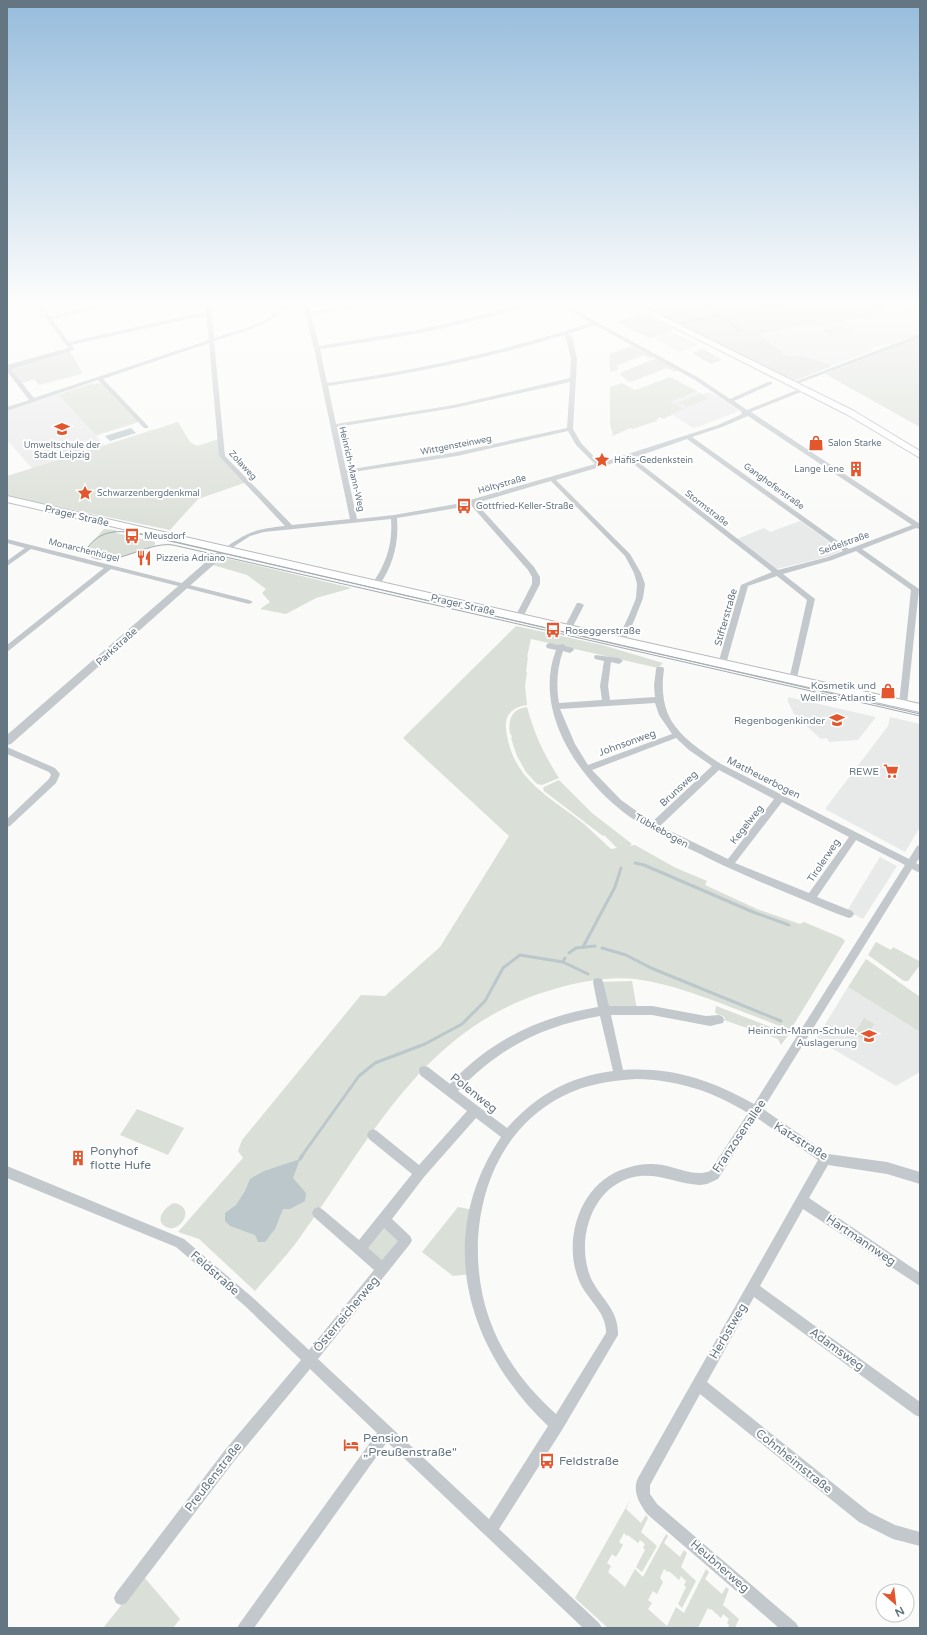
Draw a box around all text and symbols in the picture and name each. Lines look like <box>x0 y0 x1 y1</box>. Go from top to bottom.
school or university icon: Umweltschule der Stadt Leipzig <box>53 420 71 438</box>
street label: Heinrich-Mann-Weg <box>336 425 367 513</box>
street label: Wittgensteinweg <box>419 433 493 458</box>
shop icon: Salon Starke <box>807 434 825 452</box>
place label: Salon Starke <box>828 438 881 449</box>
place label: Umweltschule der Stadt Leipzig <box>24 440 101 461</box>
street label: Zolaweg <box>226 448 259 482</box>
place icon: Hafis-Gedenkstein <box>593 451 611 469</box>
place label: Hafis-Gedenkstein <box>614 455 693 466</box>
building icon: Lange Lene <box>847 460 865 478</box>
street label: Ganghoferstraße <box>741 461 806 512</box>
place label: Lange Lene <box>794 464 844 475</box>
street label: Höltystraße <box>477 472 527 497</box>
place icon: Schwarzenbergdenkmal <box>76 484 94 502</box>
place label: Schwarzenbergdenkmal <box>97 488 200 499</box>
street label: Stormstraße <box>683 488 731 529</box>
bus stop icon: Gottfried-Keller-Straße <box>455 497 473 515</box>
place label: Gottfried-Keller-Straße <box>476 501 574 512</box>
street label: Prager Straße <box>44 503 110 529</box>
bus stop icon: Meusdorf <box>123 527 141 545</box>
street label: Seidelstraße <box>818 529 871 558</box>
place label: Meusdorf <box>144 531 186 542</box>
street label: Monarchenhügel <box>47 536 120 565</box>
restaurant icon: Pizzeria Adriano <box>135 549 153 567</box>
place label: Pizzeria Adriano <box>156 553 226 564</box>
street label: Stifterstraße <box>712 587 740 647</box>
street label: Prager Straße <box>430 592 496 618</box>
bus stop icon: Roseggerstraße <box>544 621 562 639</box>
street label: Parkstraße <box>94 625 140 668</box>
place label: Roseggerstraße <box>565 625 641 637</box>
place label: Kosmetik und Wellnes Atlantis <box>800 680 876 704</box>
shop icon: Kosmetik und Wellnes Atlantis <box>879 682 897 700</box>
school or university icon: Regenbogenkinder <box>828 711 846 729</box>
place label: Regenbogenkinder <box>734 715 825 727</box>
street label: Johnsonweg <box>597 727 657 759</box>
street label: Mattheuerbogen <box>725 754 802 802</box>
supermarket icon: REWE <box>882 762 900 780</box>
place label: REWE <box>849 766 879 778</box>
street label: Brunsweg <box>657 768 700 809</box>
street label: Kegelweg <box>728 803 766 847</box>
street label: Tübkebogen <box>633 811 690 851</box>
street label: Tirolerweg <box>805 836 843 885</box>
place label: Heinrich-Mann-Schule, Auslagerung <box>748 1025 857 1049</box>
school or university icon: Heinrich-Mann-Schule, Auslagerung <box>860 1027 878 1045</box>
street label: Polenweg <box>448 1070 500 1116</box>
street label: Franzosenallee <box>709 1097 769 1175</box>
street label: Katzstraße <box>771 1119 831 1163</box>
place label: Ponyhof flotte Hufe <box>90 1144 151 1172</box>
building icon: Ponyhof flotte Hufe <box>69 1149 87 1167</box>
street label: Hartmannweg <box>823 1212 899 1268</box>
street label: Feldstraße <box>188 1248 242 1298</box>
street label: Österreicherweg <box>310 1273 382 1355</box>
street label: Herbstweg <box>706 1301 750 1361</box>
street label: Adamsweg <box>807 1325 867 1373</box>
street label: Cohnheimstraße <box>753 1426 835 1496</box>
place label: Pension „Preußenstraße" <box>363 1431 457 1459</box>
hotel icon: Pension „Preußenstraße" <box>342 1436 360 1454</box>
street label: Preußenstraße <box>182 1440 244 1514</box>
bus stop icon: Feldstraße <box>538 1452 556 1470</box>
place label: Feldstraße <box>559 1454 619 1468</box>
street label: Heubnerweg <box>688 1537 752 1595</box>
north arrow <box>875 1583 915 1623</box>
text: N <box>893 1604 906 1619</box>

